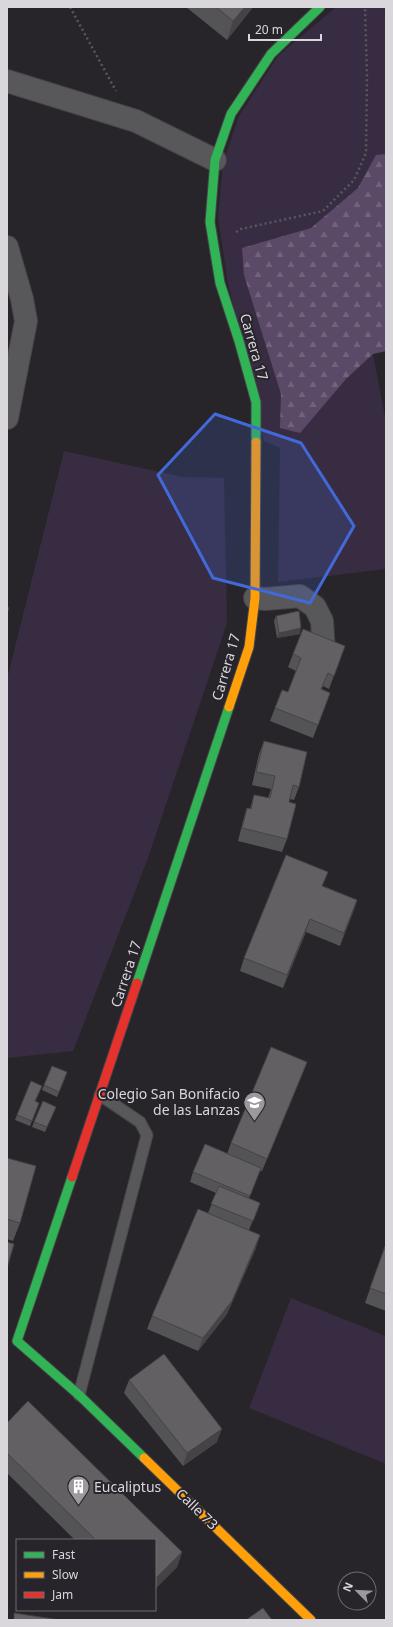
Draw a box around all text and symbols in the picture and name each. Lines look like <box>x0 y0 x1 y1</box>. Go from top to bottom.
scale bar <box>249 16 321 42</box>
text: 20 m <box>255 21 283 38</box>
street label: Carrera 17 <box>236 311 273 383</box>
street label: Carrera 17 <box>207 631 244 703</box>
street label: Carrera 17 <box>106 938 145 1010</box>
place label: Colegio San Bonifacio de las Lanzas <box>98 1084 240 1119</box>
school or university icon: Colegio San Bonifacio de las Lanzas <box>242 1089 268 1122</box>
building icon: Eucaliptus <box>65 1474 91 1507</box>
place label: Eucaliptus <box>94 1477 162 1496</box>
street label: Calle 73 <box>172 1484 222 1533</box>
legend <box>16 1539 156 1611</box>
text: Fast <box>52 1546 76 1563</box>
text: Slow <box>52 1566 79 1583</box>
north arrow <box>337 1571 377 1611</box>
text: N <box>339 1580 356 1594</box>
text: Jam <box>51 1586 73 1603</box>

